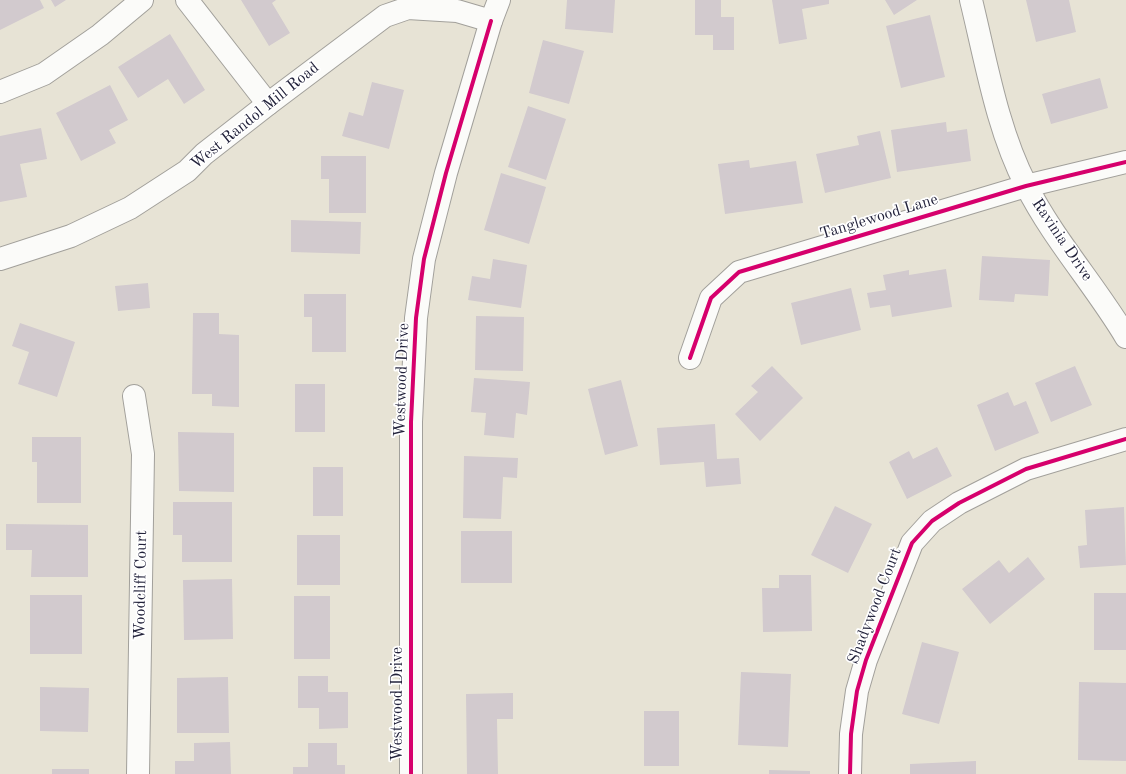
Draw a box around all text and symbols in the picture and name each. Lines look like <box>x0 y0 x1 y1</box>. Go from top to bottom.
street label: West Randol Mill Road <box>187 58 323 174</box>
street label: Tanglewood Lane <box>818 190 940 244</box>
street label: Ravinia Drive <box>1027 195 1097 285</box>
street label: Westwood Drive <box>390 323 414 437</box>
street label: Woodcliff Court <box>130 530 152 640</box>
street label: Shadywood Court <box>844 545 906 667</box>
street label: Westwood Drive <box>388 647 408 761</box>

